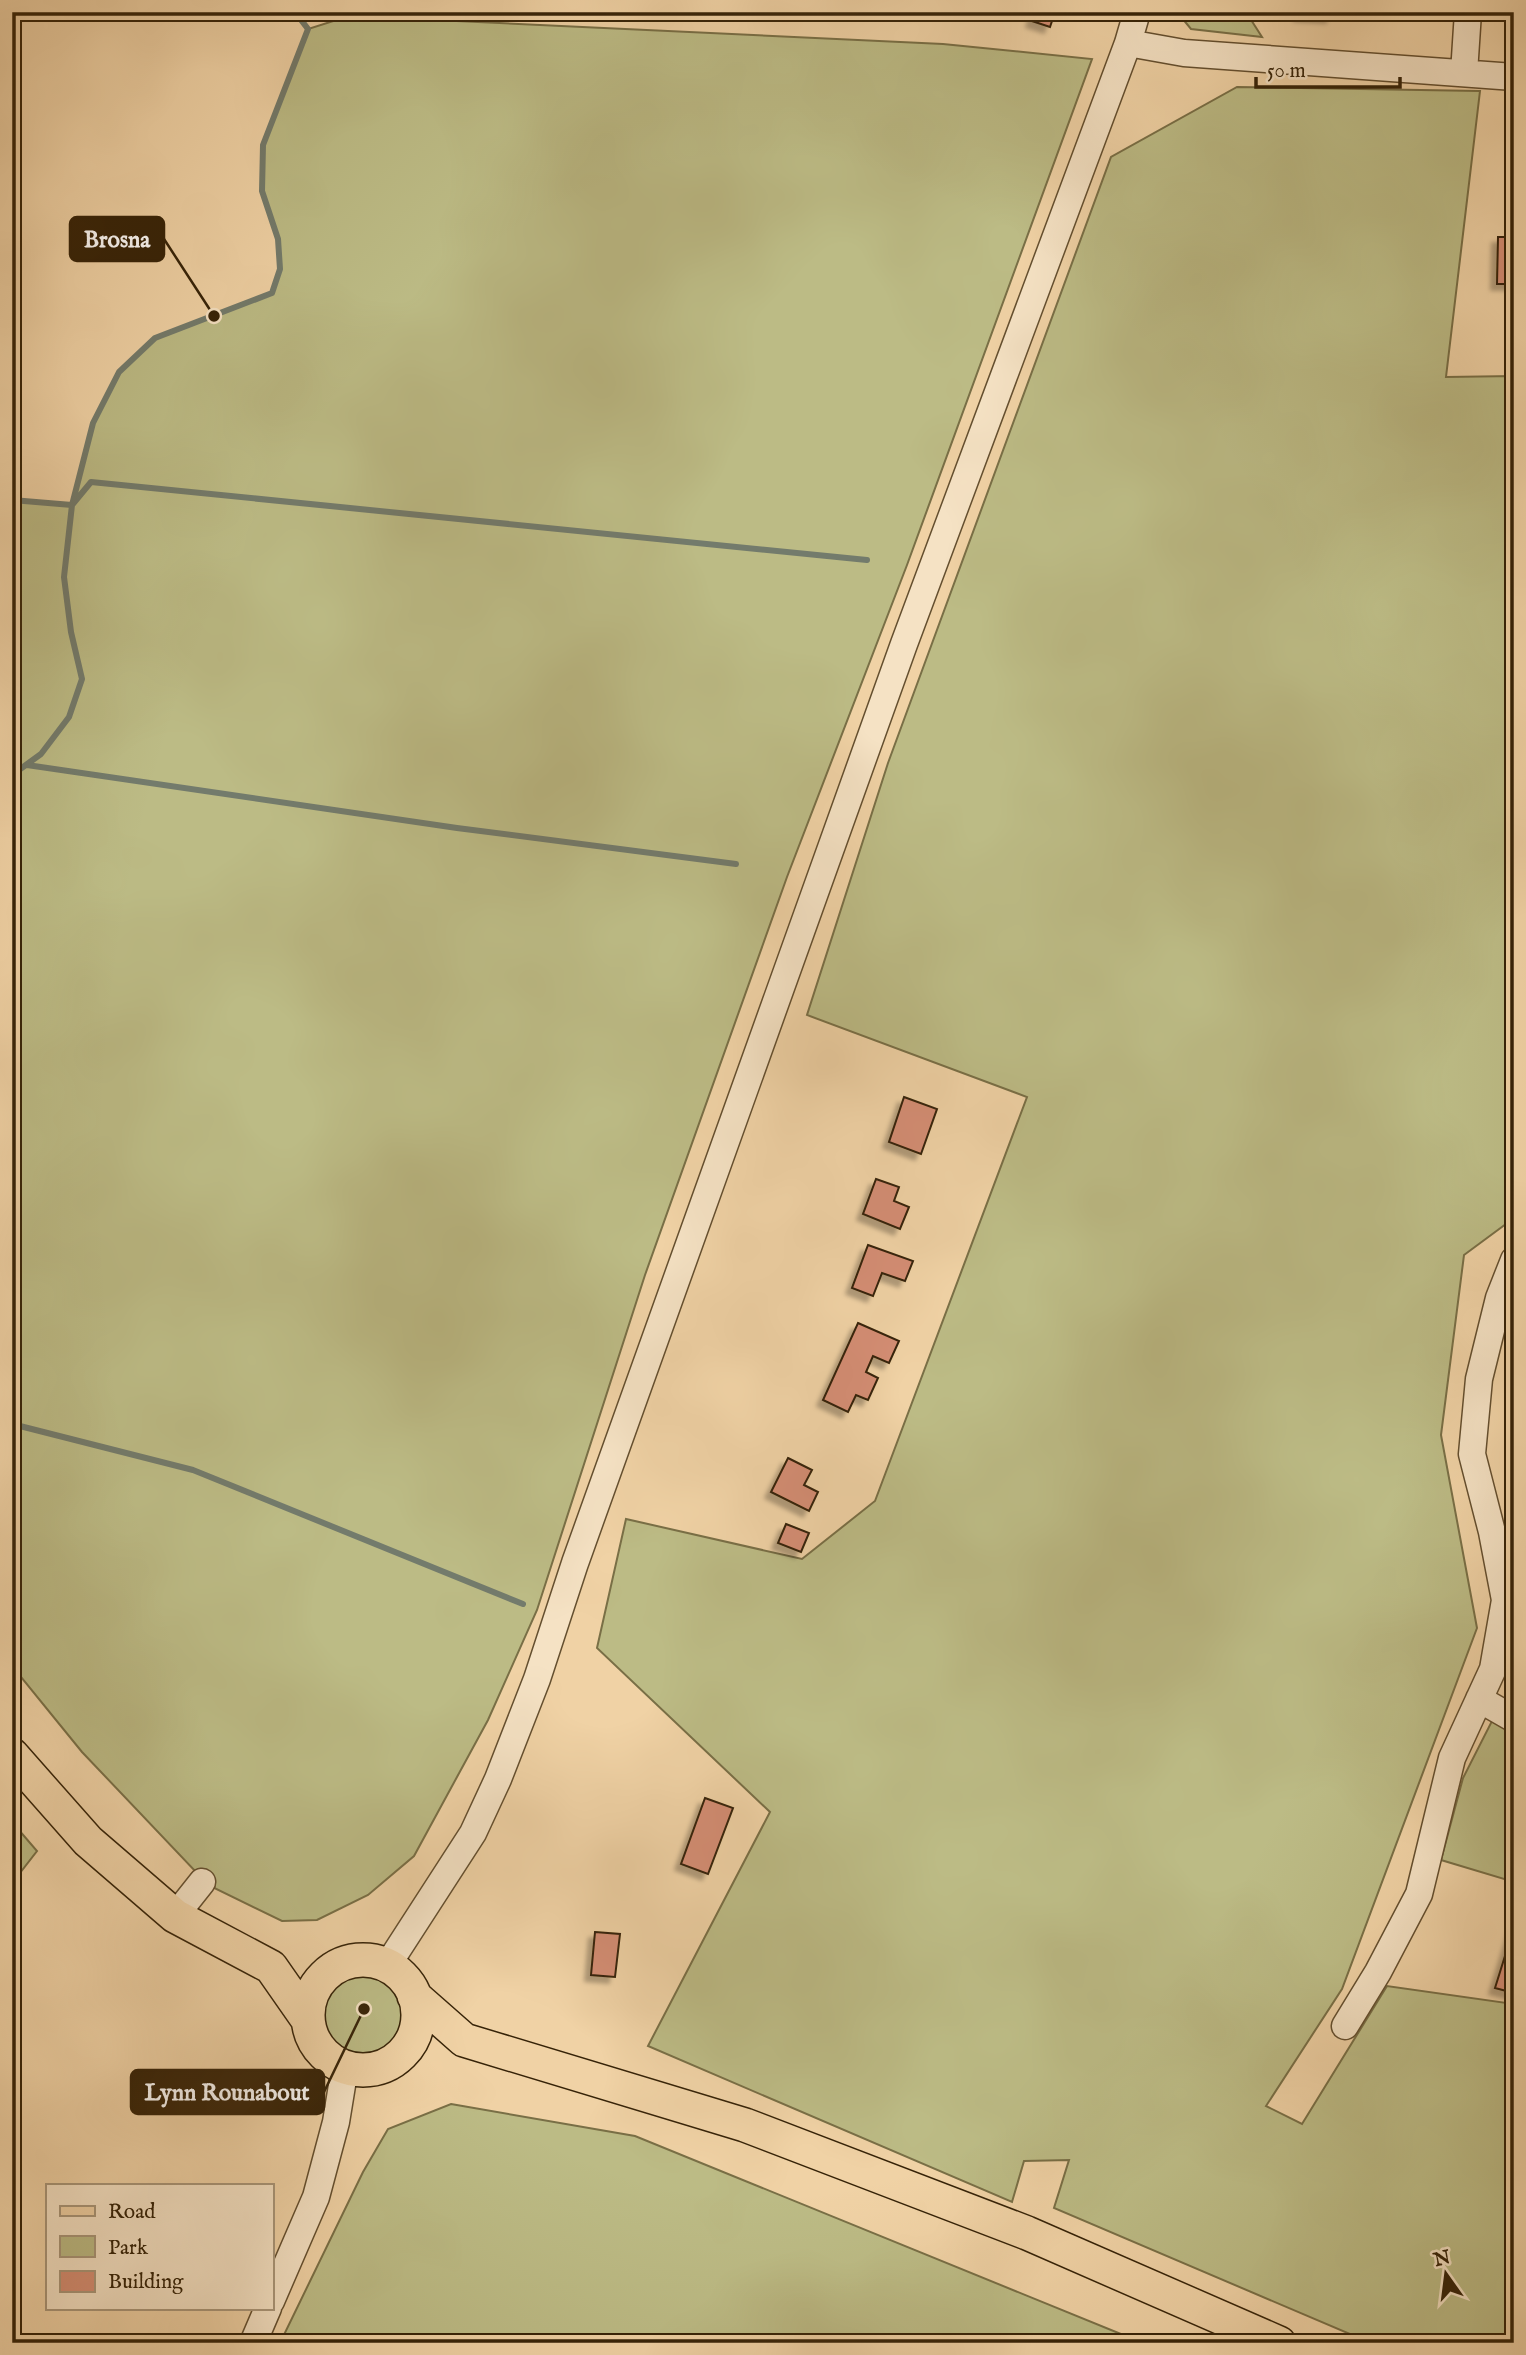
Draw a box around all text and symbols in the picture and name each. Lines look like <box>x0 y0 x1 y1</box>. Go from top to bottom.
scale bar <box>1256 46 1400 90</box>
text: 50 m <box>1267 58 1306 85</box>
callout: Brosna <box>70 217 164 261</box>
text: Brosna <box>84 226 151 255</box>
callout: Lynn Rounabout <box>131 2070 324 2114</box>
text: Lynn Rounabout <box>145 2079 310 2108</box>
legend <box>46 2184 273 2310</box>
text: Road <box>108 2199 156 2226</box>
text: Park <box>108 2235 149 2262</box>
north arrow <box>1410 2240 1480 2310</box>
text: N <box>1431 2246 1454 2273</box>
text: Building <box>108 2269 184 2296</box>

